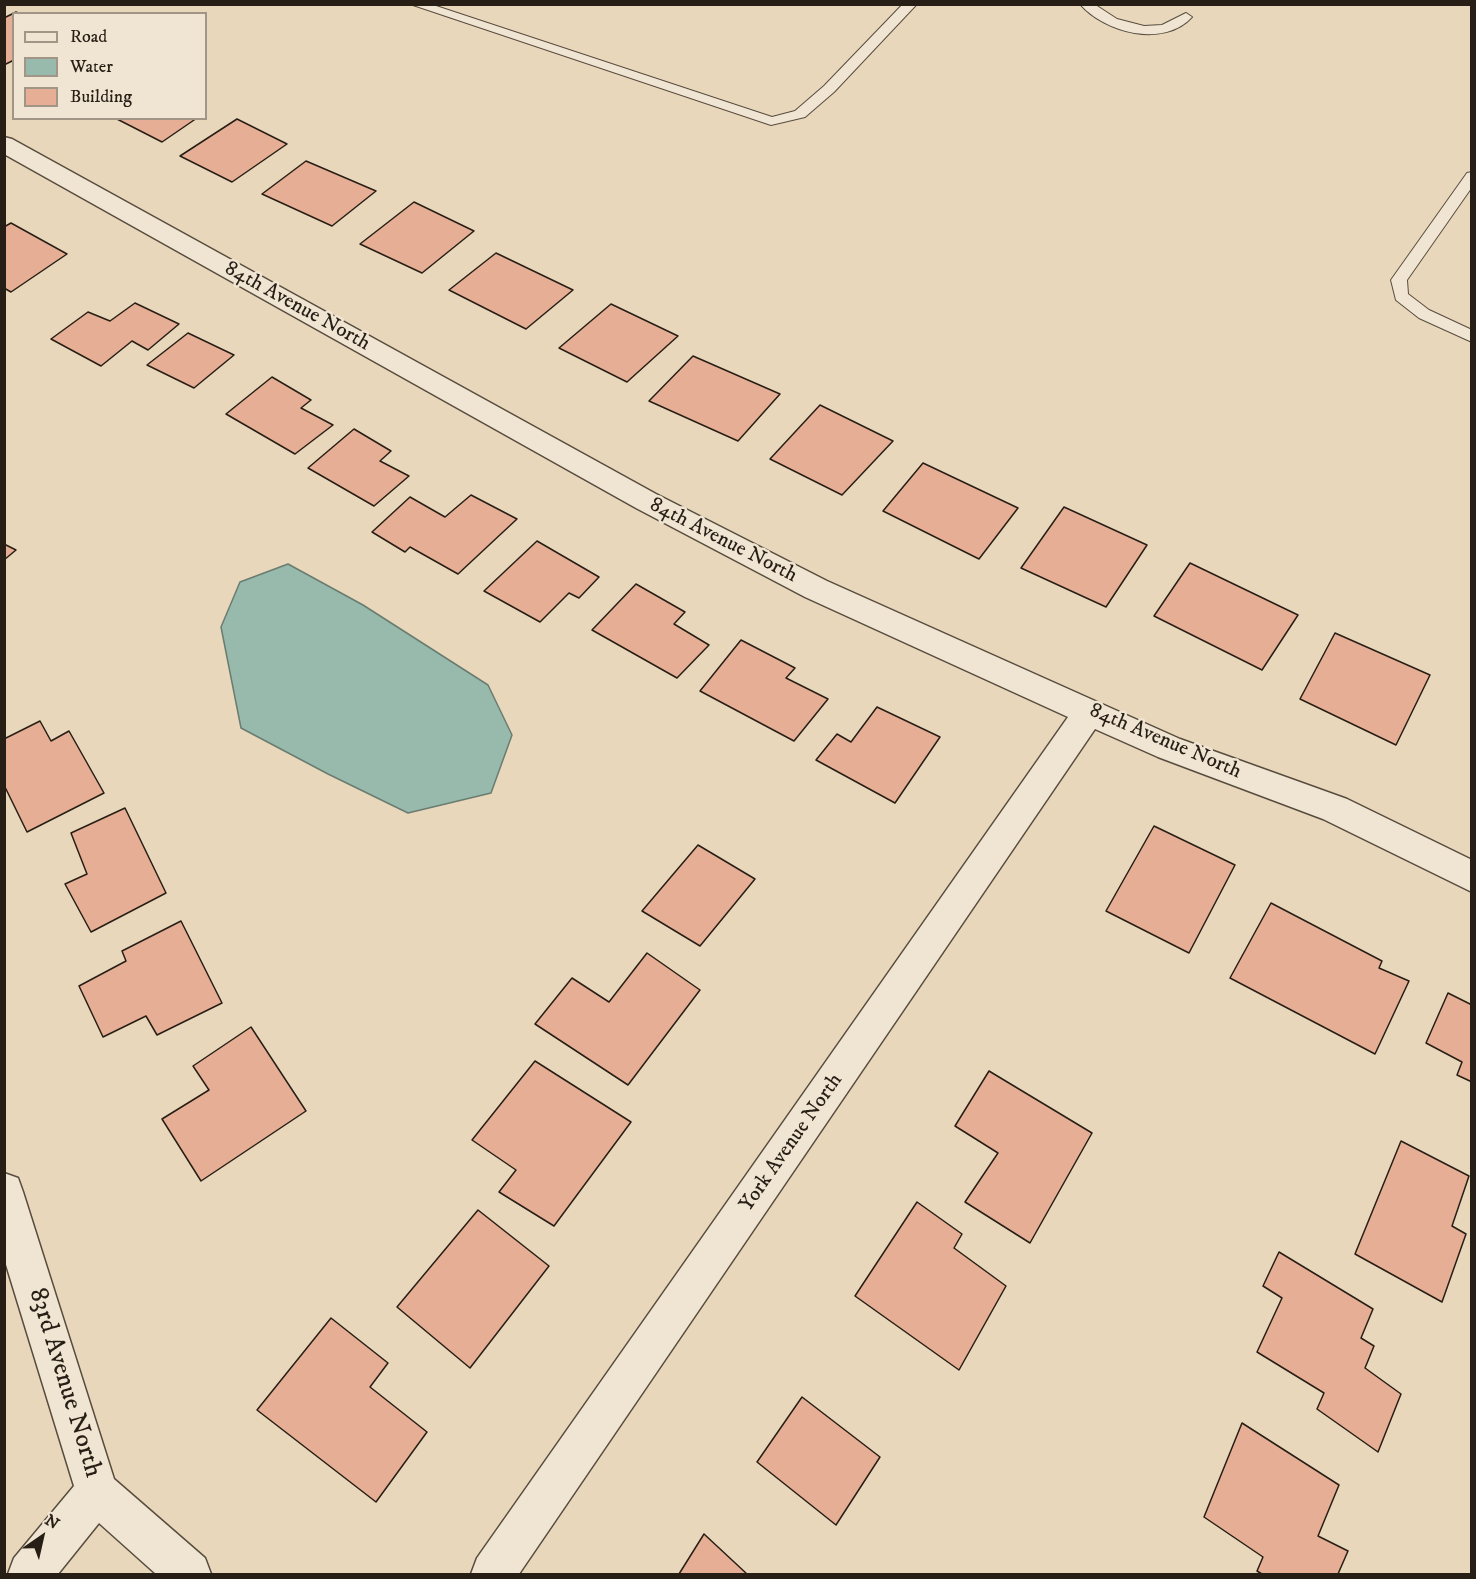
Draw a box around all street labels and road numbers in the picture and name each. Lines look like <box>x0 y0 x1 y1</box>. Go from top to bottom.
street label: 84th Avenue North <box>220 257 374 357</box>
street label: 84th Avenue North <box>645 493 801 589</box>
street label: 84th Avenue North <box>1085 699 1245 785</box>
street label: York Avenue North <box>735 1069 849 1217</box>
street label: 83rd Avenue North <box>20 1285 108 1481</box>

